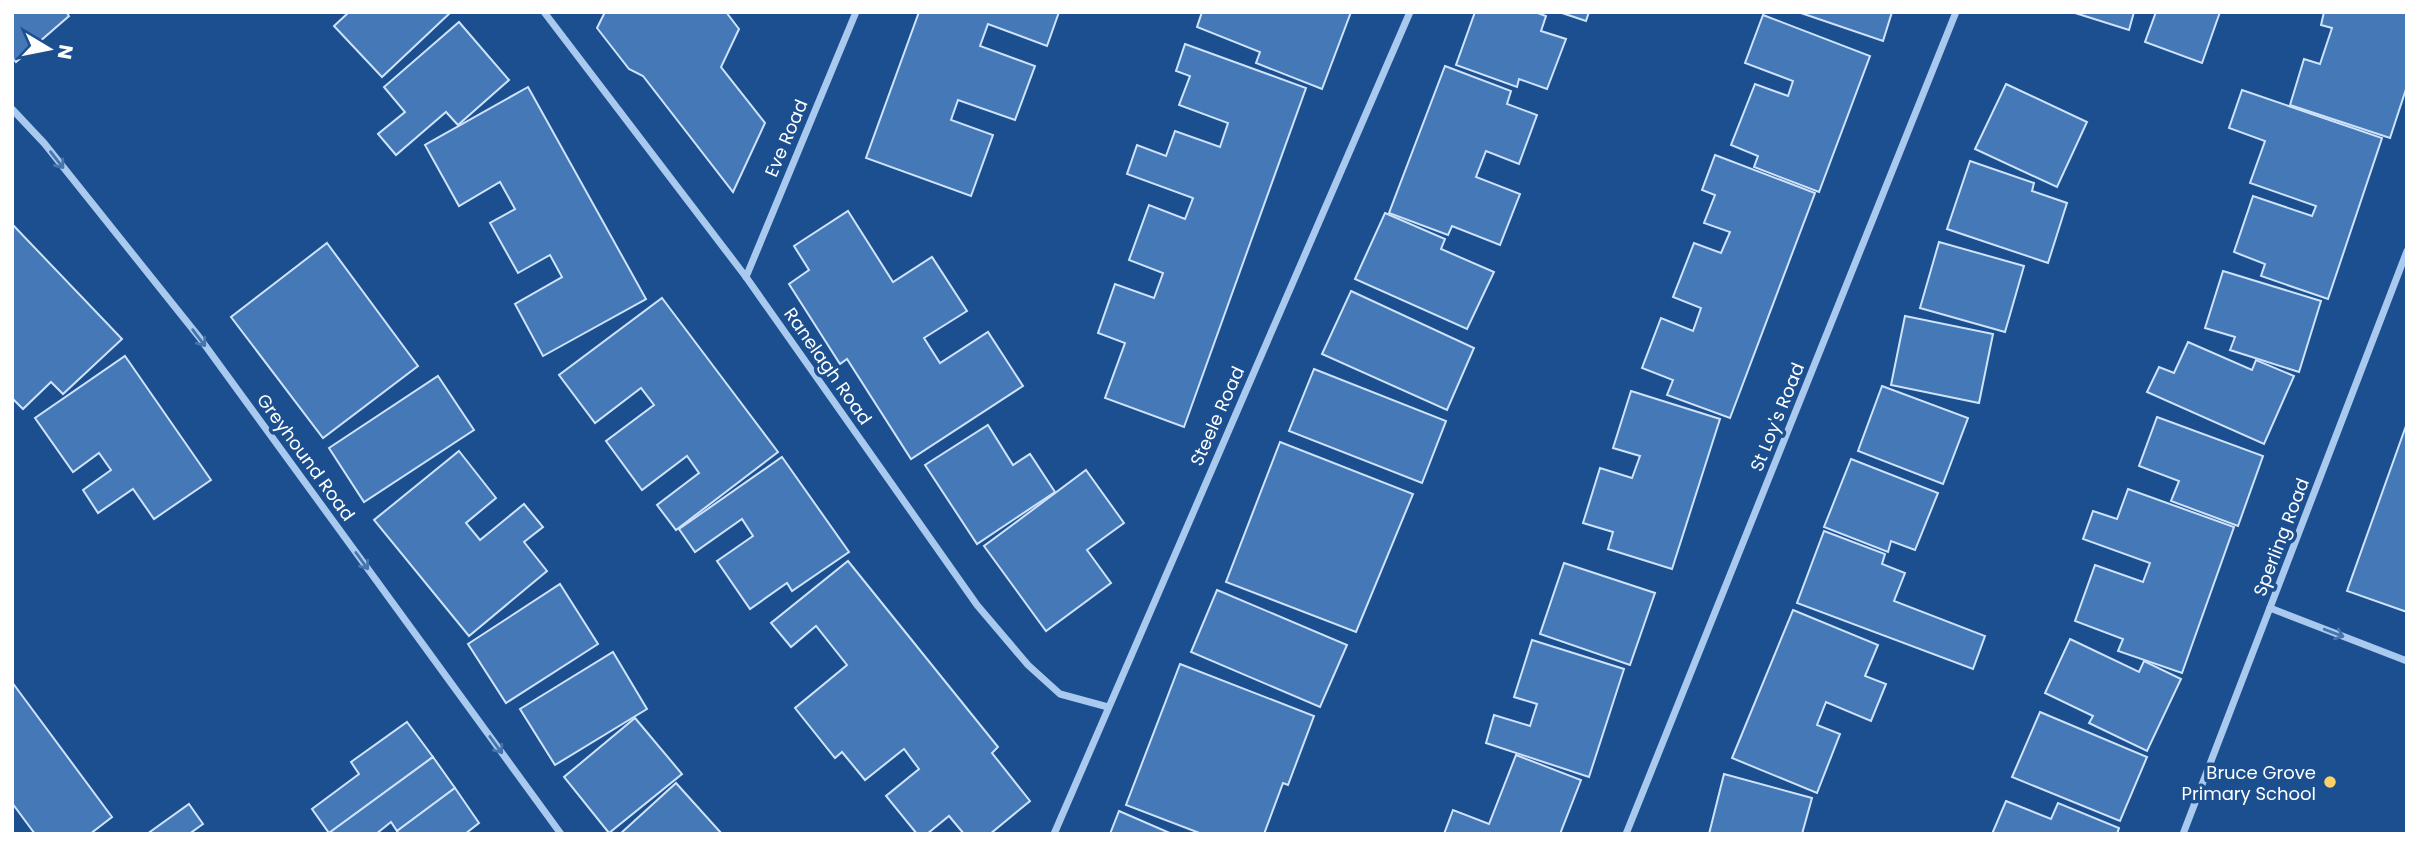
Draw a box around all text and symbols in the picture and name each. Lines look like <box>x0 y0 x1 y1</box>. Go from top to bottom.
north arrow <box>14 14 84 84</box>
text: N <box>51 42 80 61</box>
street label: Eve Road <box>758 95 814 181</box>
one-way arrow <box>50 150 65 168</box>
street label: Ranelagh Road <box>778 302 878 430</box>
one-way arrow <box>192 328 207 346</box>
street label: St Loy's Road <box>1744 359 1810 475</box>
street label: Steele Road <box>1184 362 1250 470</box>
street label: Greyhound Road <box>251 388 361 526</box>
street label: Sperling Road <box>2247 474 2315 600</box>
one-way arrow <box>355 551 369 570</box>
one-way arrow <box>2323 627 2344 640</box>
one-way arrow <box>489 735 503 754</box>
place label: Bruce Grove Primary School <box>2182 760 2316 806</box>
marker: Bruce Grove Primary School <box>2322 774 2338 790</box>

